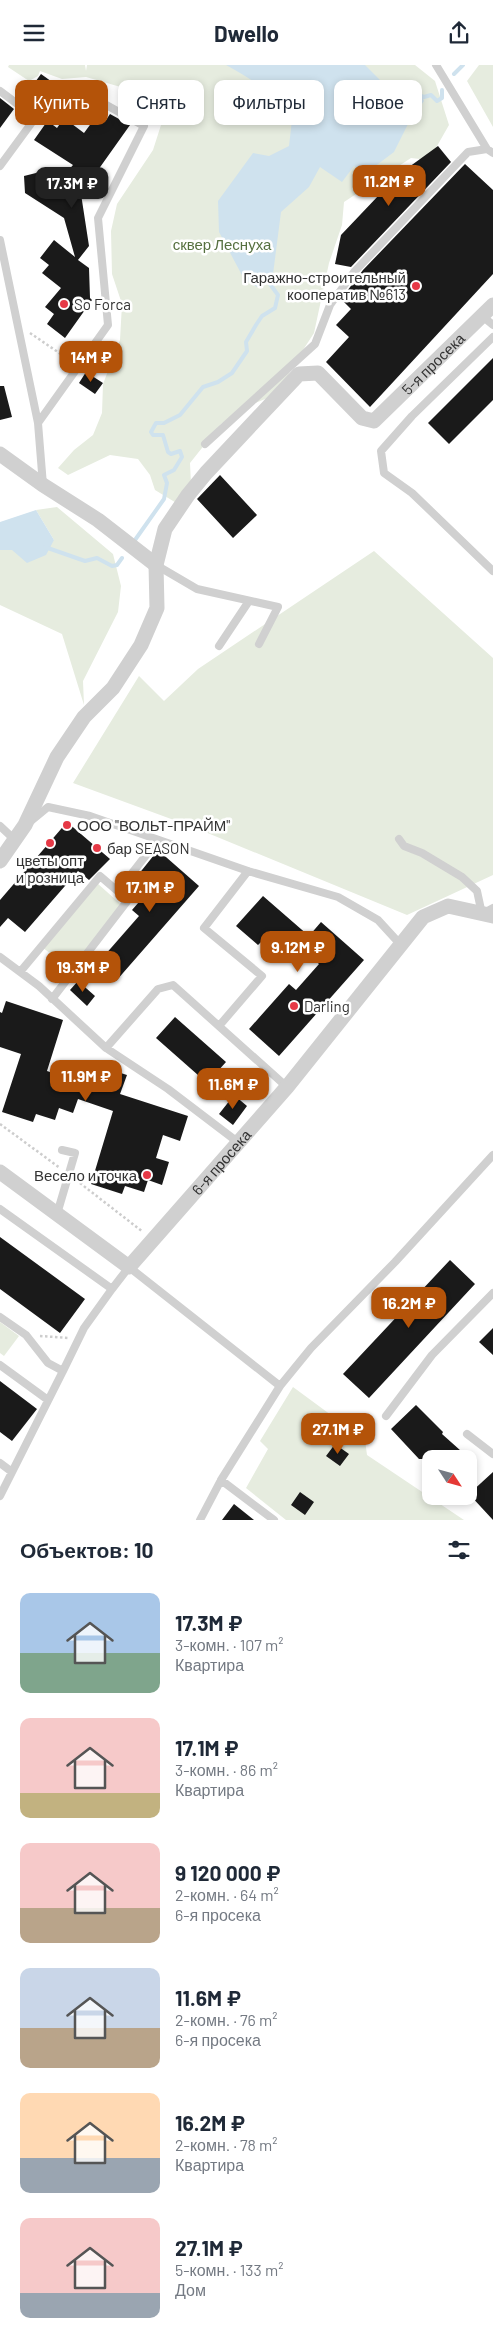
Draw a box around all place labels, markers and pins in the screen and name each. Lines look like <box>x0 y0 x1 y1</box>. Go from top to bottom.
pin: 11.2M ₽ <box>343 165 435 207</box>
pin: 17.3M ₽ <box>26 167 118 209</box>
place label: Гаражно-строительный кооператив №613 <box>243 268 406 303</box>
marker: Гаражно-строительный кооператив №613 <box>410 280 422 292</box>
place label: So Forca <box>74 295 131 313</box>
marker: So Forca <box>58 298 70 310</box>
pin: 14M ₽ <box>56 341 126 383</box>
place label: ООО "ВОЛЬТ-ПРАЙМ" <box>77 816 230 834</box>
marker: ООО "ВОЛЬТ-ПРАЙМ" <box>61 819 73 831</box>
marker: цветы опт и розница <box>44 837 56 849</box>
place label: бар SEASON <box>107 839 190 857</box>
marker: бар SEASON <box>91 842 103 854</box>
place label: цветы опт и розница <box>16 851 85 886</box>
pin: 17.1M ₽ <box>104 871 196 913</box>
pin: 9.12M ₽ <box>252 931 344 973</box>
pin: 19.3M ₽ <box>37 951 129 993</box>
place label: Darling <box>304 997 350 1015</box>
marker: Darling <box>288 1000 300 1012</box>
pin: 11.9M ₽ <box>40 1059 132 1102</box>
pin: 11.6M ₽ <box>187 1067 279 1110</box>
place label: Весело и точка <box>34 1166 138 1184</box>
marker: Весело и точка <box>141 1169 153 1181</box>
pin: 16.2M ₽ <box>363 1287 455 1329</box>
pin: 27.1M ₽ <box>292 1413 384 1455</box>

